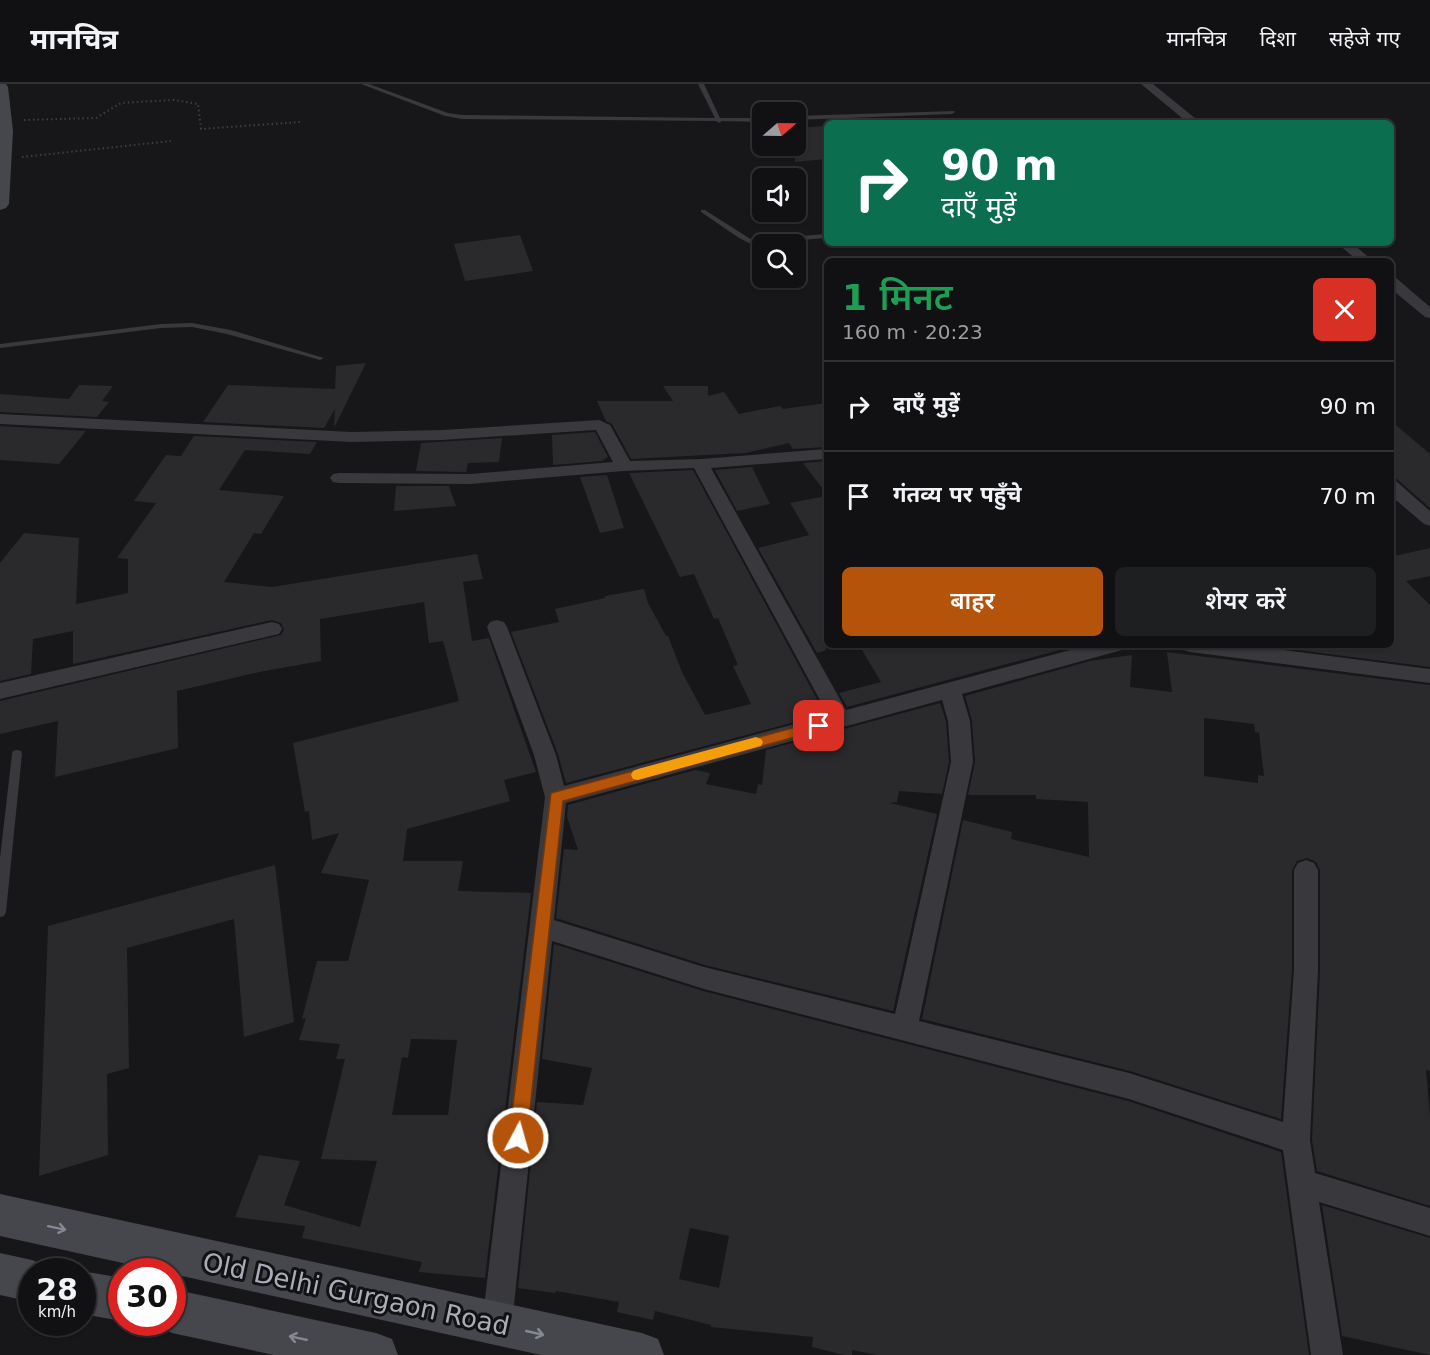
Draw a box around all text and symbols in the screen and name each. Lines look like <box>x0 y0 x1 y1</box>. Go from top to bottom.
text: मानचित्र <box>30 23 118 56</box>
text: मानचित्र <box>1167 27 1227 51</box>
text: दिशा <box>1260 27 1296 51</box>
text: सहेजे गए <box>1329 27 1400 51</box>
north arrow <box>752 102 806 156</box>
map controls <box>752 102 806 288</box>
text: 90 m <box>941 141 1058 190</box>
icon: right <box>842 144 920 222</box>
button: sound <box>752 168 806 222</box>
text: दाएँ मुड़ें <box>941 191 1016 222</box>
button: search <box>752 234 806 288</box>
text: 1 मिनट <box>842 277 953 318</box>
button: close <box>1313 278 1376 341</box>
text: 160 m · 20:23 <box>842 320 983 344</box>
icon: right <box>842 390 875 423</box>
text: दाएँ मुड़ें <box>893 392 960 417</box>
text: 90 m <box>1320 394 1376 419</box>
icon: arrive <box>842 480 875 513</box>
text: गंतव्य पर पहुँचे <box>893 482 1021 507</box>
text: 70 m <box>1320 484 1376 509</box>
button: बाहर <box>842 567 1103 636</box>
button: शेयर करें <box>1115 567 1376 636</box>
pin <box>793 700 844 751</box>
icon: arrive <box>802 709 835 742</box>
position arrow <box>486 1106 550 1170</box>
one-way arrow <box>47 1223 66 1234</box>
street label: Old Delhi Gurgaon Road <box>200 1247 512 1341</box>
speed limit sign: 30 <box>108 1258 186 1336</box>
text: 28 <box>36 1272 78 1307</box>
text: km/h <box>38 1303 76 1321</box>
one-way arrow <box>525 1328 544 1340</box>
one-way arrow <box>289 1332 308 1343</box>

